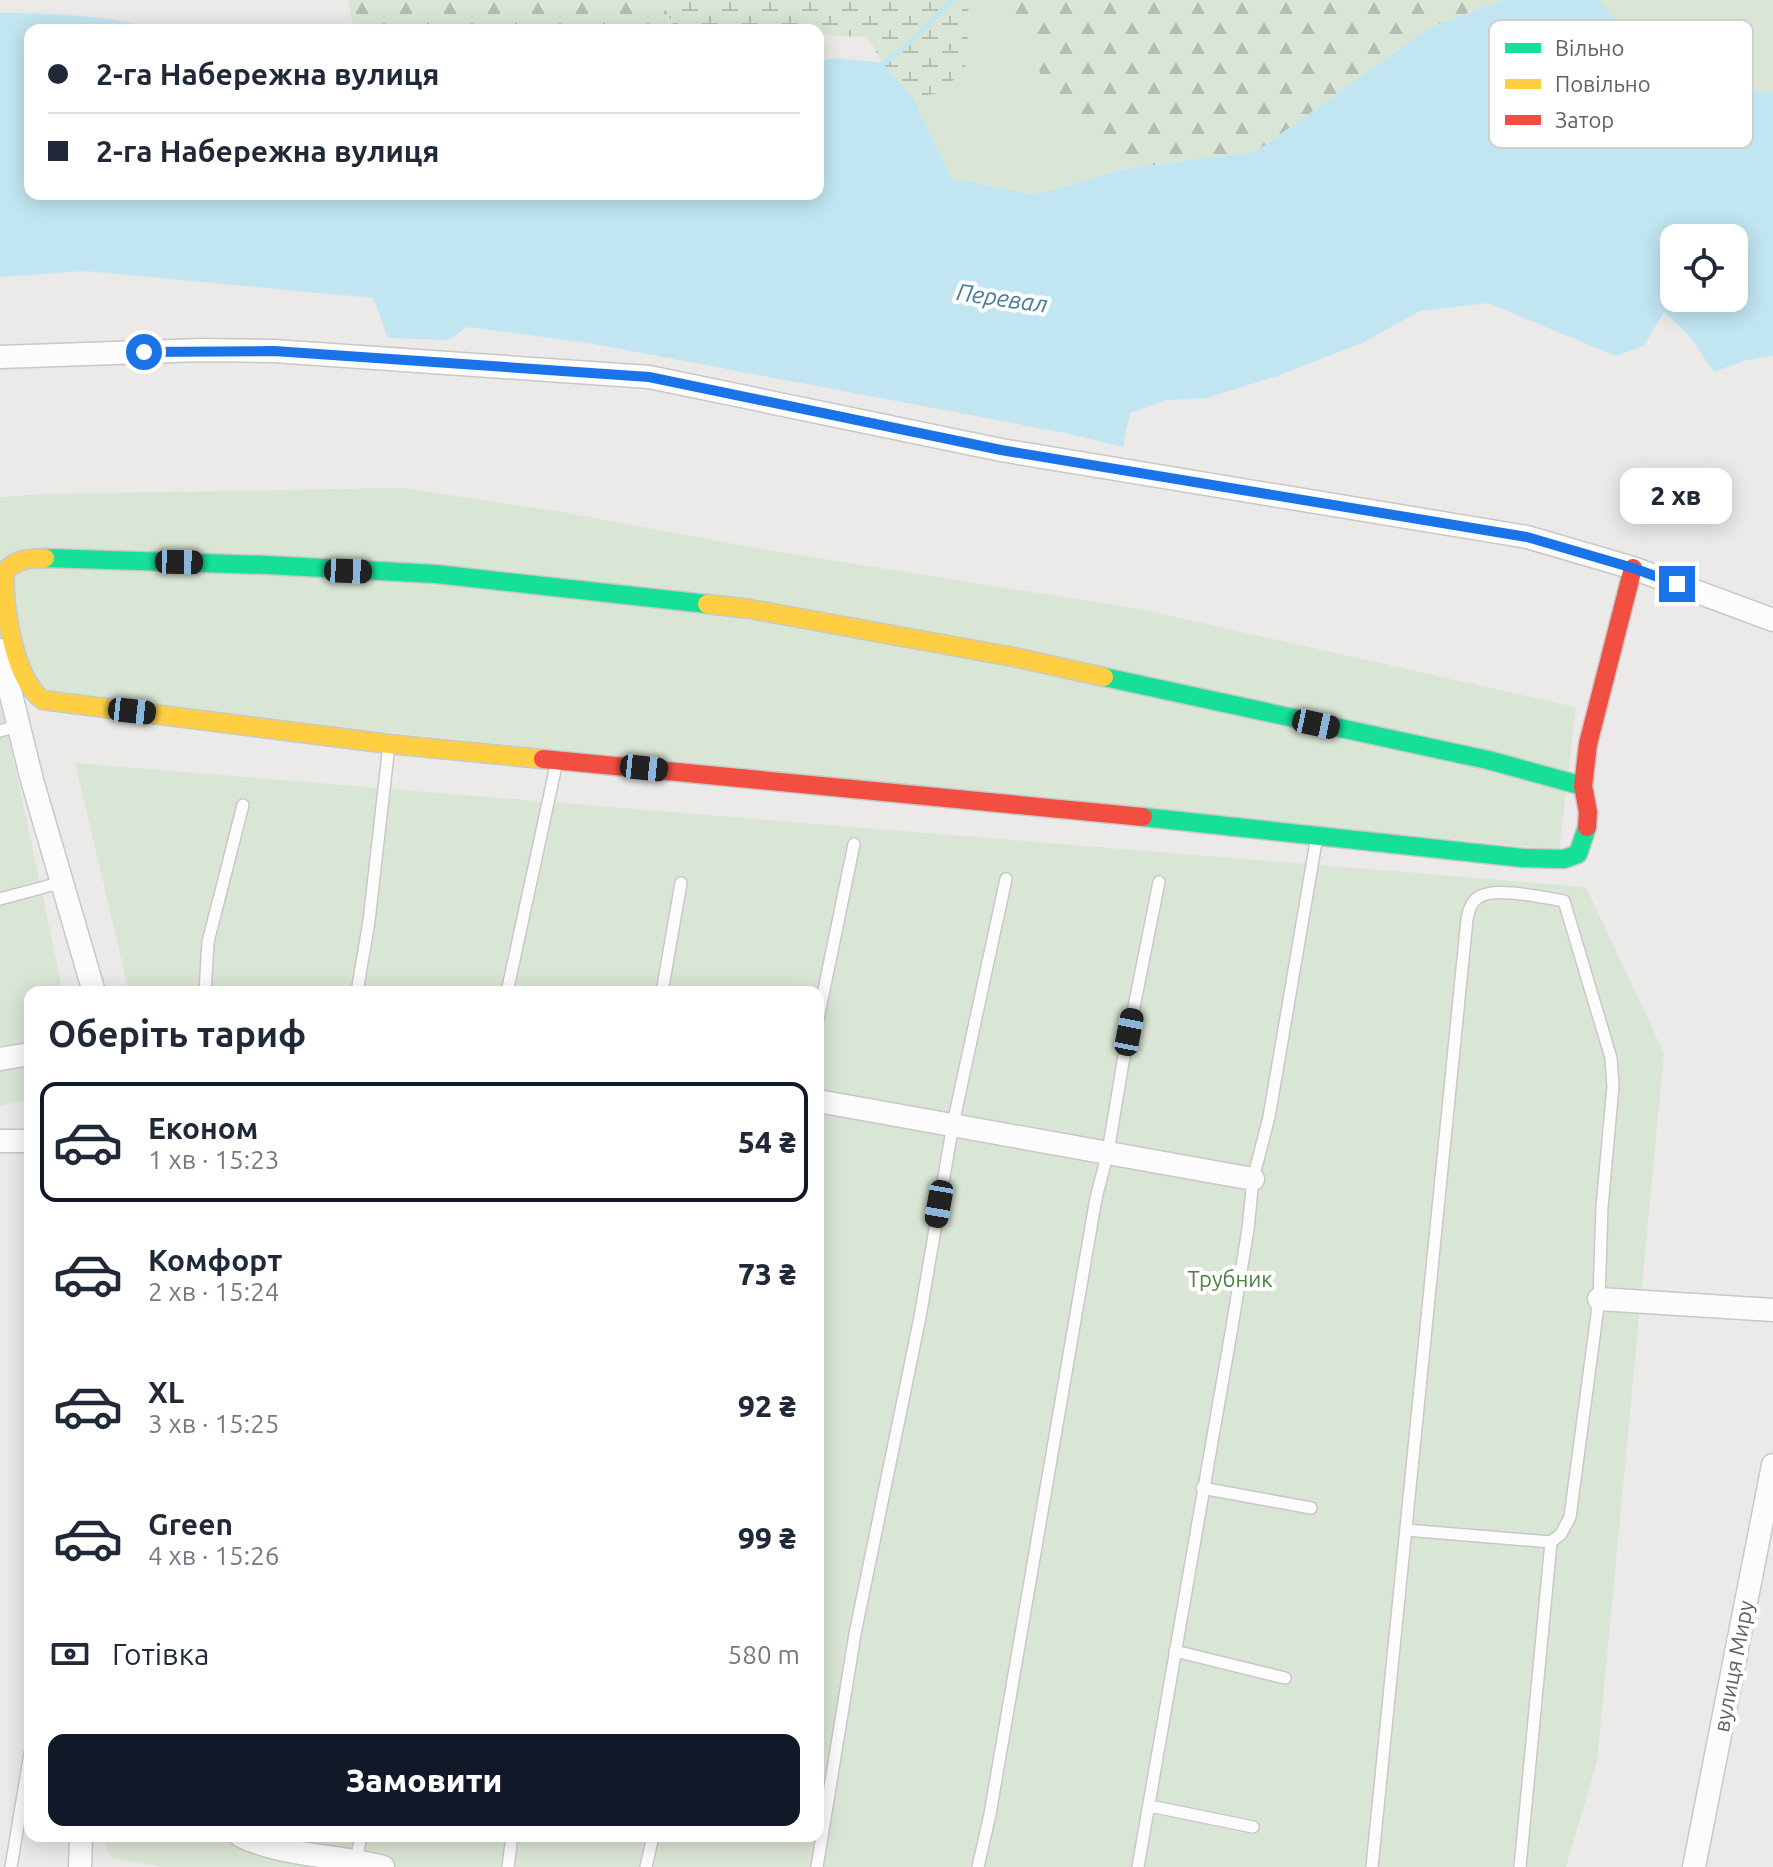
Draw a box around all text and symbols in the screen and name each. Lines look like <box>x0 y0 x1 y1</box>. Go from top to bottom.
legend <box>1489 20 1753 148</box>
text: Вільно <box>1555 35 1624 60</box>
text: 2-га Набережна вулиця <box>96 57 440 91</box>
text: Повільно <box>1555 71 1651 96</box>
text: Затор <box>1555 107 1614 132</box>
text: 2-га Набережна вулиця <box>96 134 440 168</box>
map controls <box>1660 224 1748 312</box>
button: locate <box>1660 224 1748 312</box>
water label: Перевал <box>955 278 1049 318</box>
route start <box>126 334 162 370</box>
callout: 2 хв <box>1621 468 1733 524</box>
text: 2 хв <box>1651 481 1701 510</box>
car <box>155 550 203 574</box>
car <box>324 558 372 584</box>
route end <box>1659 566 1695 602</box>
car <box>107 697 157 725</box>
car <box>1290 707 1342 741</box>
car <box>619 754 669 782</box>
car <box>1113 1006 1145 1058</box>
text: Оберіть тариф <box>48 1013 306 1054</box>
icon: car <box>52 1106 124 1178</box>
text: Економ <box>148 1111 258 1145</box>
text: 54 ₴ <box>738 1125 796 1159</box>
text: 1 хв · 15:23 <box>148 1145 279 1174</box>
car <box>923 1178 955 1230</box>
icon: car <box>52 1238 124 1310</box>
text: Комфорт <box>148 1243 282 1277</box>
text: 73 ₴ <box>738 1257 796 1291</box>
park label: Трубник <box>1187 1266 1273 1291</box>
text: 2 хв · 15:24 <box>148 1277 279 1306</box>
icon: car <box>52 1370 124 1442</box>
text: XL <box>148 1375 184 1409</box>
text: 92 ₴ <box>738 1389 796 1423</box>
text: 3 хв · 15:25 <box>148 1409 279 1438</box>
icon: car <box>52 1502 124 1574</box>
text: Green <box>148 1507 233 1541</box>
text: 99 ₴ <box>738 1521 796 1555</box>
text: 4 хв · 15:26 <box>148 1541 279 1570</box>
street label: вулиця Миру <box>1708 1598 1758 1734</box>
icon: cash <box>48 1632 92 1676</box>
text: Готівка <box>112 1637 209 1671</box>
text: 580 m <box>728 1640 800 1669</box>
button: Замовити <box>48 1734 800 1826</box>

